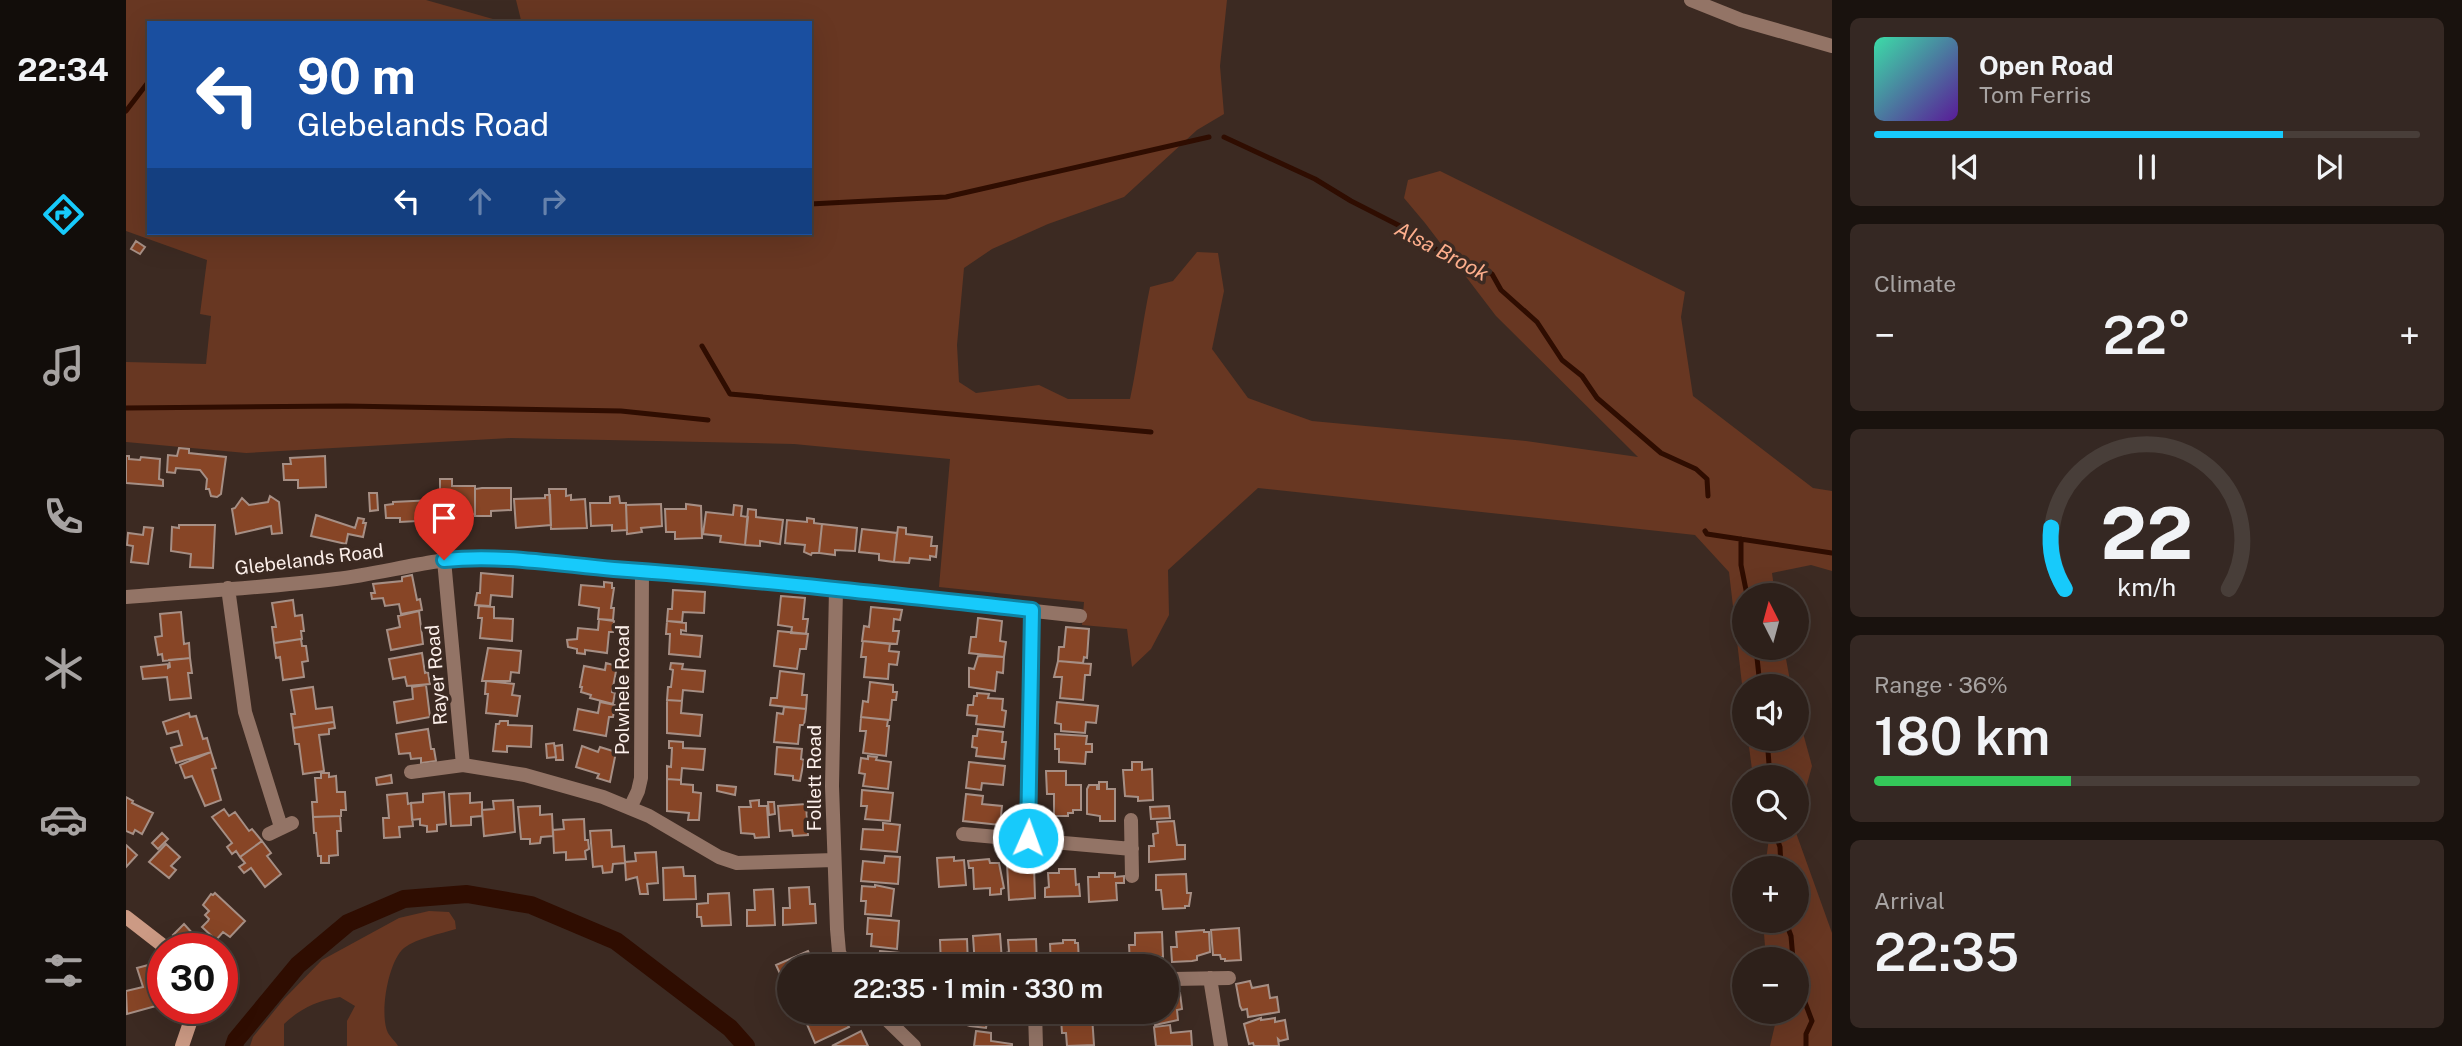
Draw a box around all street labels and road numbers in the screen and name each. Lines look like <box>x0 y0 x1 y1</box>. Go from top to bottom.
street label: Glebelands Road <box>233 539 385 579</box>
street label: Rayer Road <box>421 624 451 726</box>
street label: Polwhele Road <box>611 625 633 755</box>
street label: Follett Road <box>803 725 825 831</box>

